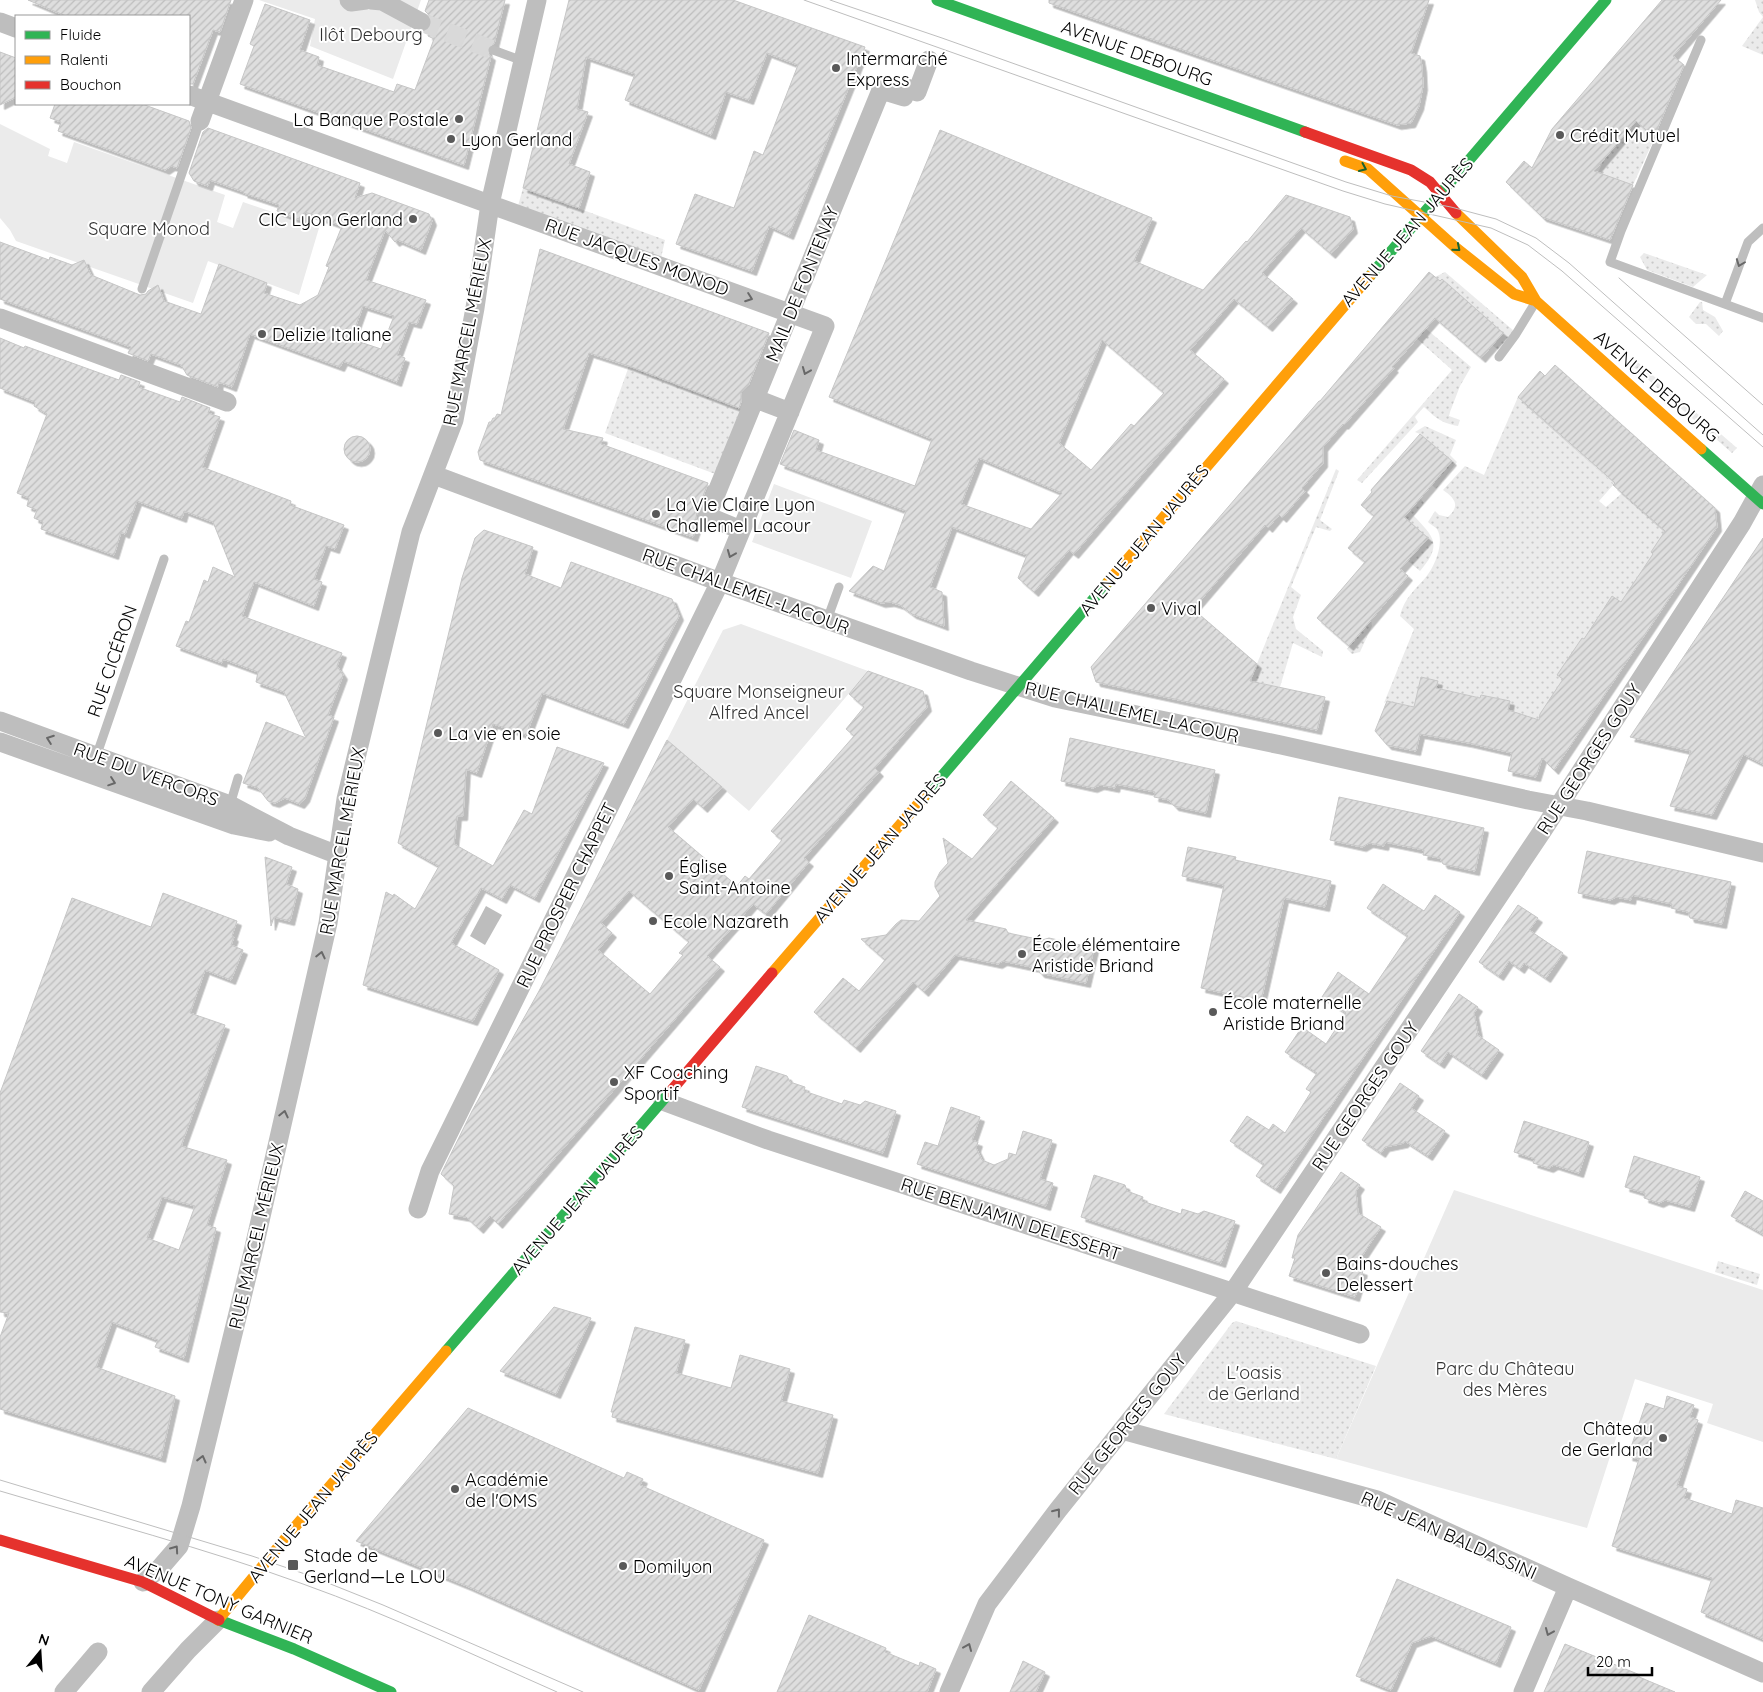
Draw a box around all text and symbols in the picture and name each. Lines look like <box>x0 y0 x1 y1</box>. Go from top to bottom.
legend <box>15 15 190 105</box>
street label: AVENUE DEBOURG <box>1058 15 1216 91</box>
park label: Ilôt Debourg <box>319 23 423 46</box>
text: Fluide <box>60 25 101 44</box>
place label: Intermarché Express <box>846 47 948 91</box>
text: Ralenti <box>60 50 108 69</box>
marker: Intermarché Express <box>830 62 842 74</box>
text: Bouchon <box>60 75 121 94</box>
place label: La Banque Postale <box>293 108 449 131</box>
marker: La Banque Postale <box>453 113 465 125</box>
place label: Crédit Mutuel <box>1570 124 1680 147</box>
place label: Lyon Gerland <box>461 128 572 151</box>
marker: Crédit Mutuel <box>1554 129 1566 141</box>
marker: Lyon Gerland <box>445 133 457 145</box>
street label: AVENUE JEAN JAURÈS <box>1336 153 1478 311</box>
one-way arrow <box>1358 162 1367 173</box>
street label: MAIL DE FONTENAY <box>760 203 844 365</box>
place label: CIC Lyon Gerland <box>259 208 403 231</box>
marker: CIC Lyon Gerland <box>407 213 419 225</box>
street label: RUE JACQUES MONOD <box>542 213 732 301</box>
park label: Square Monod <box>88 217 210 240</box>
street label: RUE MARCEL MÉRIEUX <box>438 236 496 428</box>
one-way arrow <box>1452 243 1461 252</box>
one-way arrow <box>1736 259 1746 267</box>
one-way arrow <box>744 292 753 302</box>
place label: Delizie Italiane <box>272 323 392 346</box>
street label: AVENUE DEBOURG <box>1589 325 1725 447</box>
marker: Delizie Italiane <box>256 328 268 340</box>
one-way arrow <box>802 366 812 375</box>
street label: AVENUE JEAN JAURÈS <box>1074 460 1214 620</box>
place label: La Vie Claire Lyon Challemel Lacour <box>666 493 815 537</box>
marker: La Vie Claire Lyon Challemel Lacour <box>650 508 662 520</box>
street label: RUE CHALLEMEL-LACOUR <box>639 543 853 639</box>
one-way arrow <box>727 549 737 558</box>
place label: Vival <box>1161 597 1201 620</box>
street label: RUE CICÉRON <box>82 602 142 720</box>
marker: Vival <box>1145 602 1157 614</box>
street label: RUE CHALLEMEL-LACOUR <box>1023 676 1241 748</box>
street label: RUE GEORGES GOUY <box>1532 679 1646 839</box>
park label: Square Monseigneur Alfred Ancel <box>673 680 845 724</box>
place label: La vie en soie <box>448 722 561 745</box>
marker: La vie en soie <box>432 727 444 739</box>
one-way arrow <box>46 735 54 745</box>
street label: RUE DU VERCORS <box>70 737 222 811</box>
street label: RUE MARCEL MÉRIEUX <box>314 745 370 937</box>
street label: AVENUE JEAN JAURÈS <box>809 769 951 927</box>
one-way arrow <box>107 776 116 786</box>
street label: RUE PROSPER CHAPPET <box>511 798 621 991</box>
place label: Église Saint-Antoine <box>679 855 791 899</box>
marker: Église Saint-Antoine <box>663 870 675 882</box>
place label: Ecole Nazareth <box>663 910 789 933</box>
marker: Ecole Nazareth <box>647 915 659 927</box>
place label: École élémentaire Aristide Briand <box>1032 933 1180 977</box>
marker: École élémentaire Aristide Briand <box>1016 948 1028 960</box>
one-way arrow <box>315 951 326 960</box>
place label: École maternelle Aristide Briand <box>1223 991 1362 1035</box>
marker: École maternelle Aristide Briand <box>1207 1006 1219 1018</box>
street label: RUE GEORGES GOUY <box>1307 1017 1423 1175</box>
place label: XF Coaching Sportif <box>624 1061 729 1105</box>
marker: XF Coaching Sportif <box>608 1076 620 1088</box>
one-way arrow <box>278 1109 289 1118</box>
street label: AVENUE JEAN JAURÈS <box>506 1121 648 1279</box>
street label: RUE MARCEL MÉRIEUX <box>223 1141 289 1331</box>
street label: RUE BENJAMIN DELESSERT <box>898 1173 1124 1266</box>
place label: Bains-douches Delessert <box>1336 1252 1459 1296</box>
marker: Bains-douches Delessert <box>1320 1267 1332 1279</box>
street label: RUE GEORGES GOUY <box>1063 1349 1191 1499</box>
park label: Parc du Château des Mères <box>1436 1357 1574 1401</box>
park label: L'oasis de Gerland <box>1208 1361 1300 1405</box>
place label: Château de Gerland <box>1561 1417 1653 1461</box>
street label: AVENUE JEAN JAURÈS <box>243 1427 383 1587</box>
marker: Château de Gerland <box>1657 1432 1669 1444</box>
one-way arrow <box>196 1455 207 1464</box>
place label: Académie de l'OMS <box>465 1468 548 1512</box>
marker: Académie de l'OMS <box>449 1483 461 1495</box>
street label: RUE JEAN BALDASSINI <box>1358 1486 1540 1584</box>
one-way arrow <box>1051 1509 1059 1518</box>
place label: Stade de Gerland—Le LOU <box>304 1544 446 1588</box>
one-way arrow <box>169 1545 178 1555</box>
street label: AVENUE TONY GARNIER <box>122 1549 316 1649</box>
place label: Domilyon <box>633 1555 713 1578</box>
marker: Stade de Gerland—Le LOU <box>286 1558 300 1572</box>
marker: Domilyon <box>617 1560 629 1572</box>
north arrow <box>15 1627 65 1677</box>
one-way arrow <box>1544 1627 1555 1636</box>
text: N <box>36 1629 52 1650</box>
one-way arrow <box>962 1643 973 1652</box>
scale bar <box>1588 1644 1652 1676</box>
text: 20 m <box>1596 1652 1631 1671</box>

